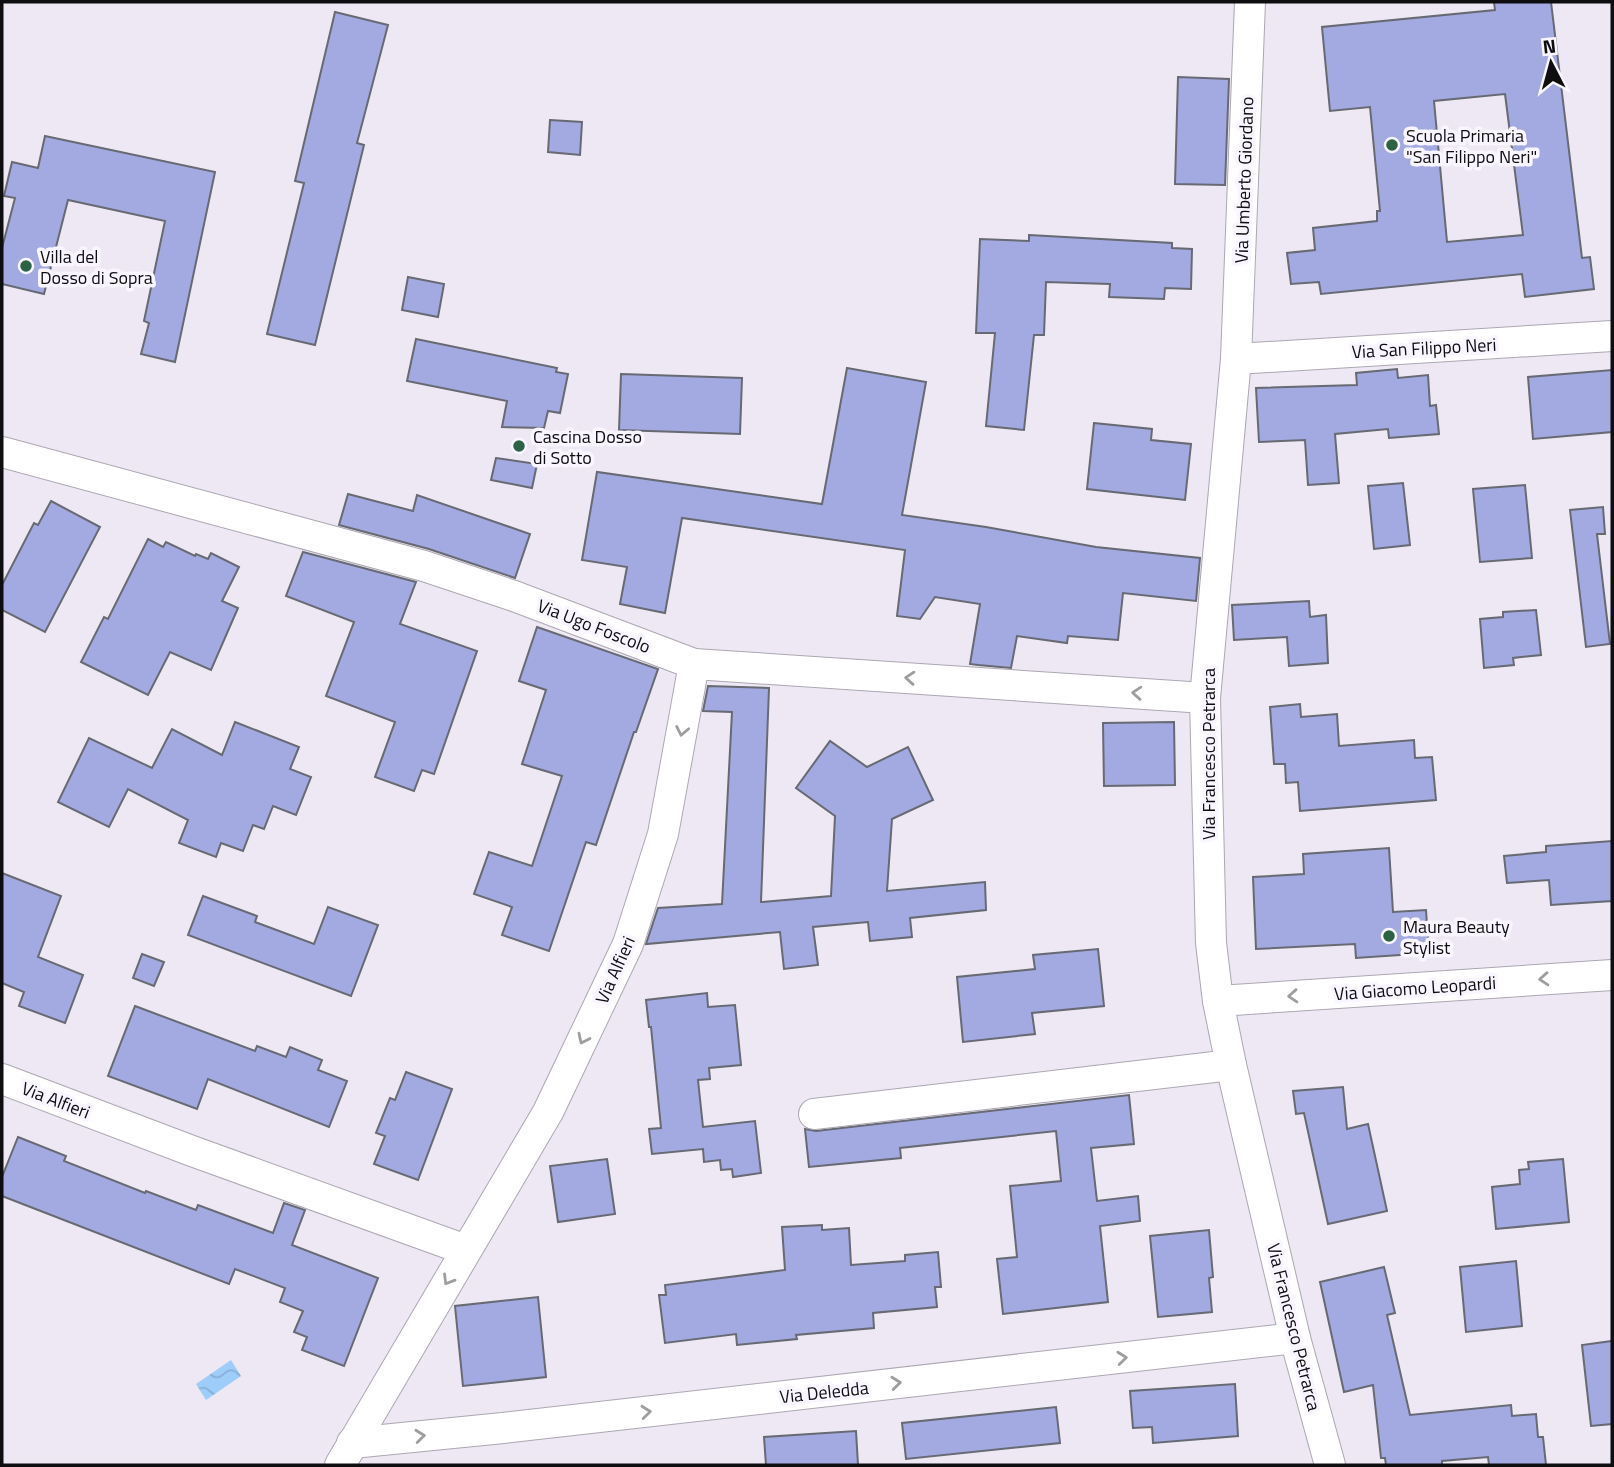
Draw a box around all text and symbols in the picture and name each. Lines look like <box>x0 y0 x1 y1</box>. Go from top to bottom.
north arrow <box>1516 28 1586 98</box>
text: N <box>1541 30 1557 61</box>
street label: Via Umberto Giordano <box>1228 96 1260 264</box>
place label: Scuola Primaria "San Filippo Neri" <box>1406 122 1537 170</box>
marker: Scuola Primaria "San Filippo Neri" <box>1384 137 1400 153</box>
place label: Villa del Dosso di Sopra <box>40 243 153 291</box>
marker: Villa del Dosso di Sopra <box>18 258 34 274</box>
street label: Via San Filippo Neri <box>1351 331 1497 365</box>
place label: Cascina Dosso di Sotto <box>533 423 642 471</box>
marker: Cascina Dosso di Sotto <box>511 438 527 454</box>
street label: Via Ugo Foscolo <box>533 592 655 660</box>
street label: Via Francesco Petrarca <box>1195 668 1222 840</box>
one-way arrow <box>904 671 915 686</box>
one-way arrow <box>1131 686 1142 701</box>
one-way arrow <box>675 725 690 737</box>
place label: Maura Beauty Stylist <box>1403 913 1510 961</box>
marker: Maura Beauty Stylist <box>1381 928 1397 944</box>
street label: Via Alfieri <box>588 932 642 1008</box>
street label: Via Giacomo Leopardi <box>1333 969 1497 1007</box>
one-way arrow <box>1538 971 1549 986</box>
one-way arrow <box>1287 988 1298 1003</box>
one-way arrow <box>577 1032 591 1044</box>
street label: Via Alfieri <box>18 1075 94 1125</box>
street label: Via Francesco Petrarca <box>1260 1240 1328 1414</box>
one-way arrow <box>443 1273 456 1286</box>
one-way arrow <box>1116 1350 1128 1365</box>
street label: Via Deledda <box>778 1374 870 1410</box>
one-way arrow <box>890 1376 902 1391</box>
one-way arrow <box>640 1404 652 1419</box>
one-way arrow <box>414 1429 425 1444</box>

